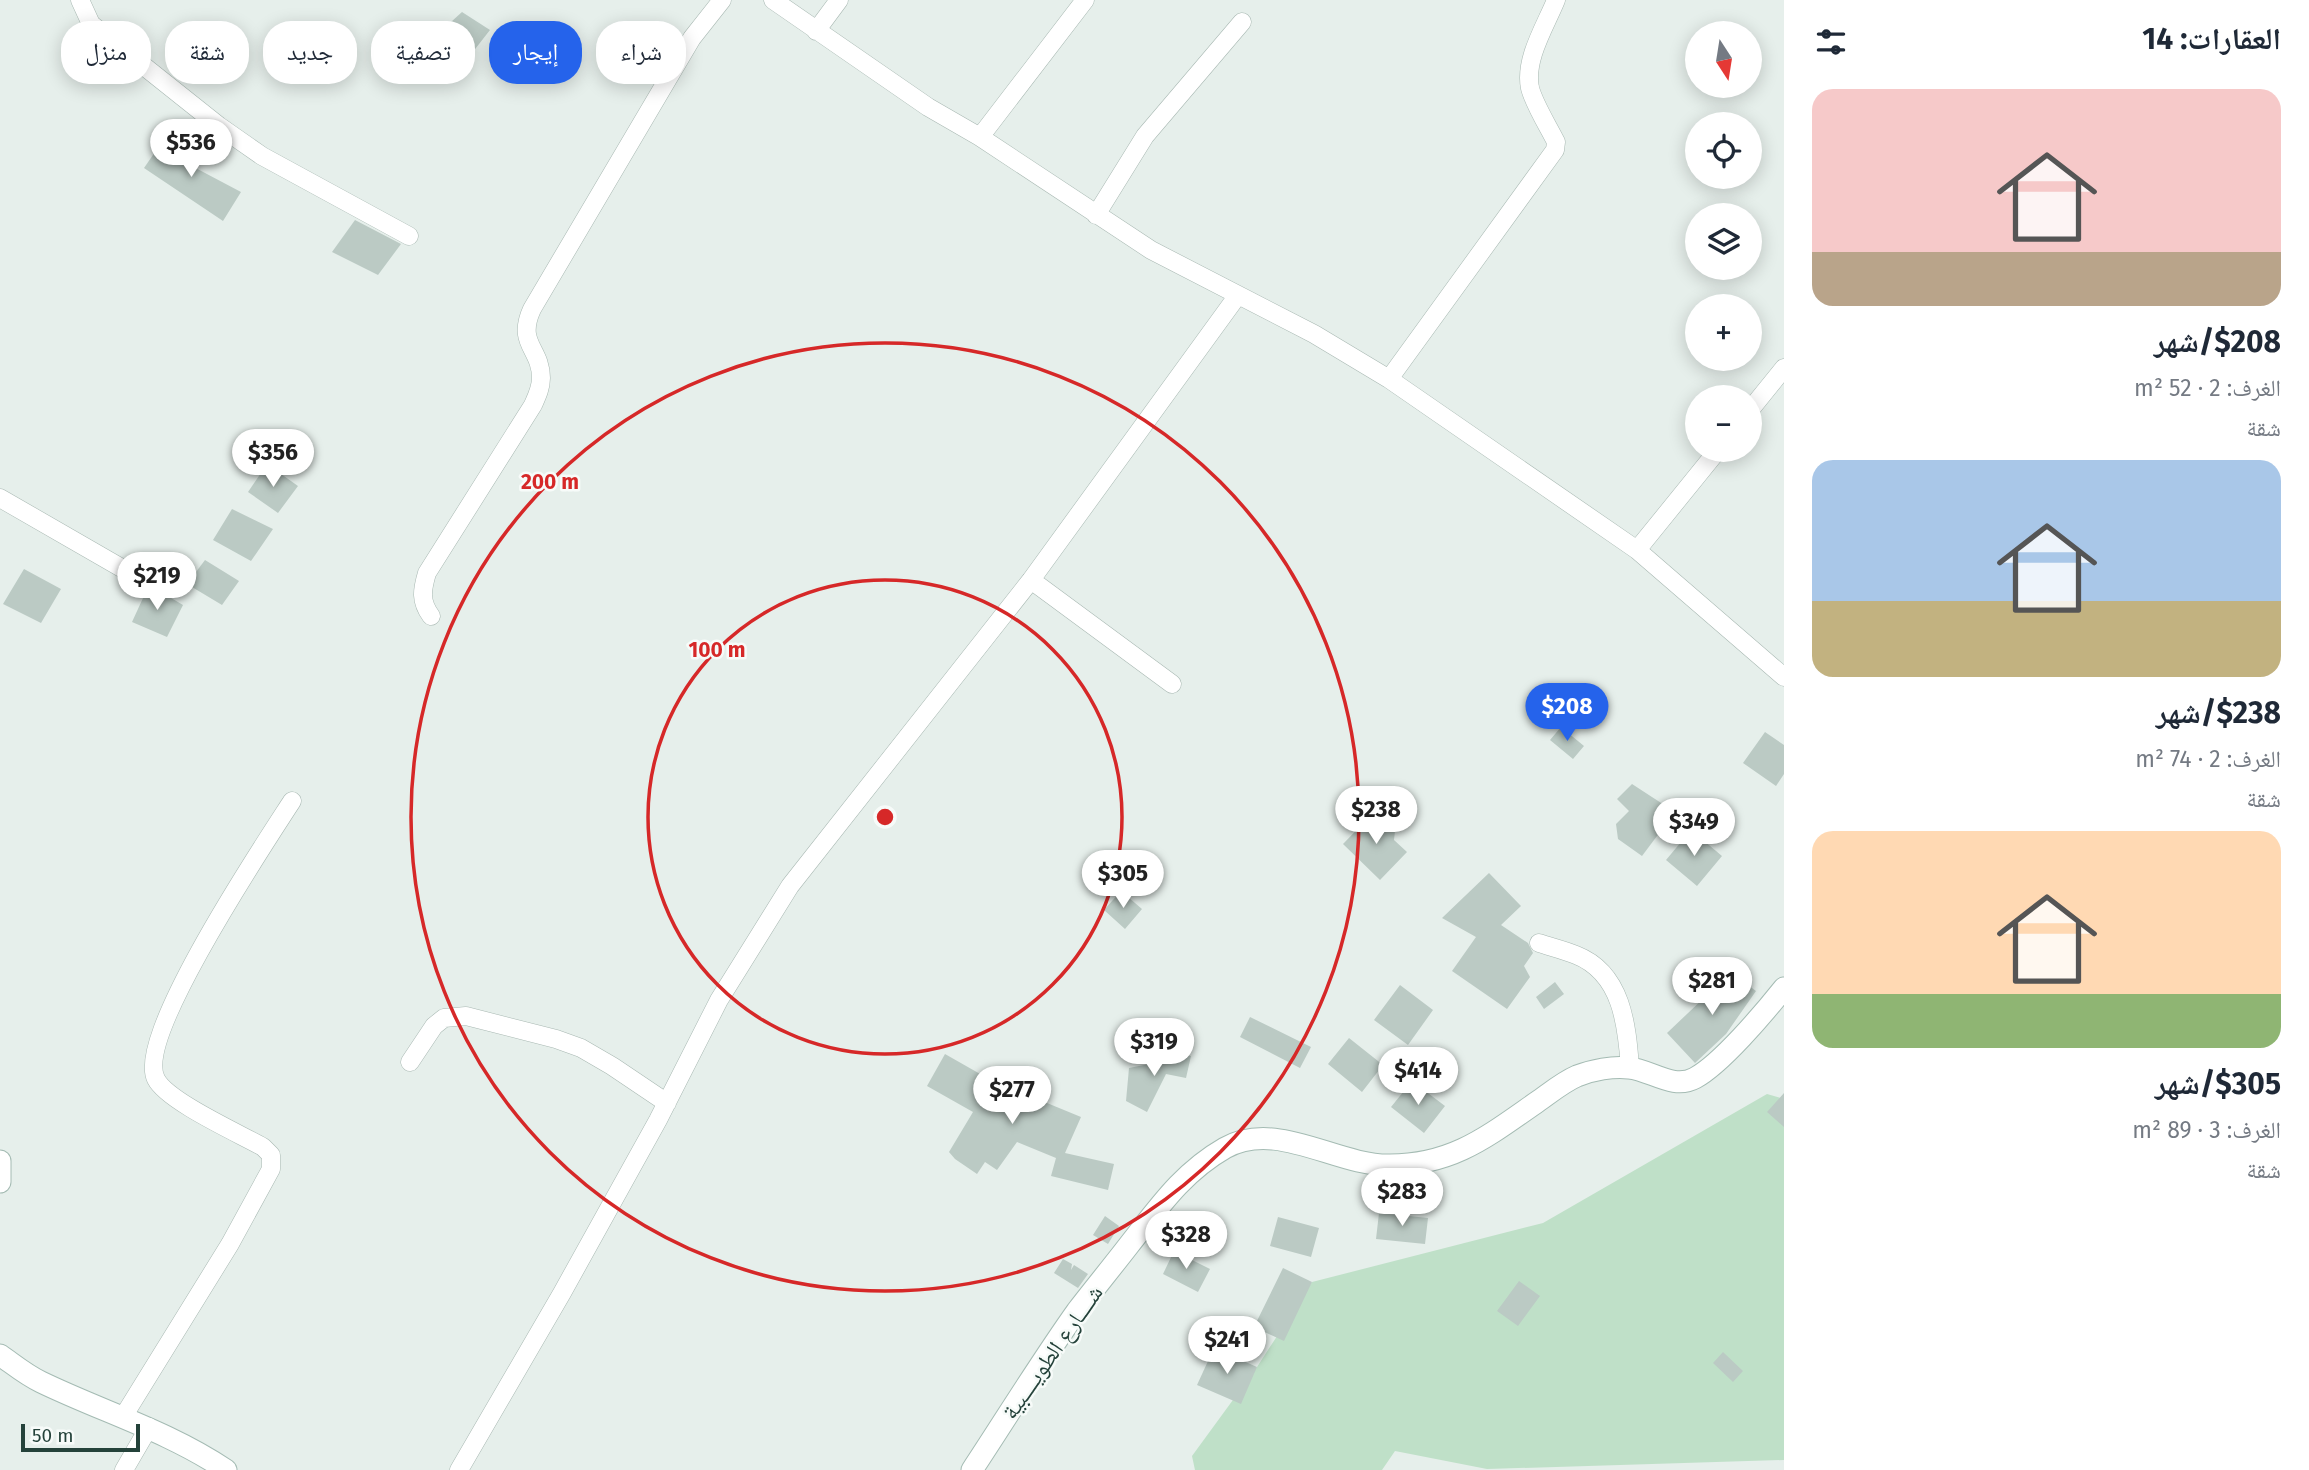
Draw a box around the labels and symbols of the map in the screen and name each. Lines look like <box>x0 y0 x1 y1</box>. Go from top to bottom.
north arrow <box>1685 21 1762 98</box>
pin: $536 <box>150 120 232 179</box>
pin: $356 <box>232 430 314 489</box>
text: 200 m <box>521 469 579 495</box>
pin: $219 <box>116 552 198 612</box>
text: 100 m <box>688 637 746 663</box>
pin: $208 <box>1526 684 1608 743</box>
pin: $238 <box>1335 786 1417 846</box>
pin: $349 <box>1653 798 1735 858</box>
centre of rings <box>873 805 897 829</box>
pin: $305 <box>1082 850 1164 910</box>
pin: $281 <box>1671 958 1753 1017</box>
pin: $319 <box>1113 1018 1195 1078</box>
pin: $414 <box>1377 1048 1459 1107</box>
pin: $277 <box>971 1066 1053 1126</box>
pin: $283 <box>1361 1168 1443 1228</box>
pin: $328 <box>1145 1212 1227 1271</box>
street label: شــــارع الطويــــبية <box>995 1280 1109 1425</box>
pin: $241 <box>1186 1316 1268 1376</box>
scale bar <box>21 1421 140 1453</box>

